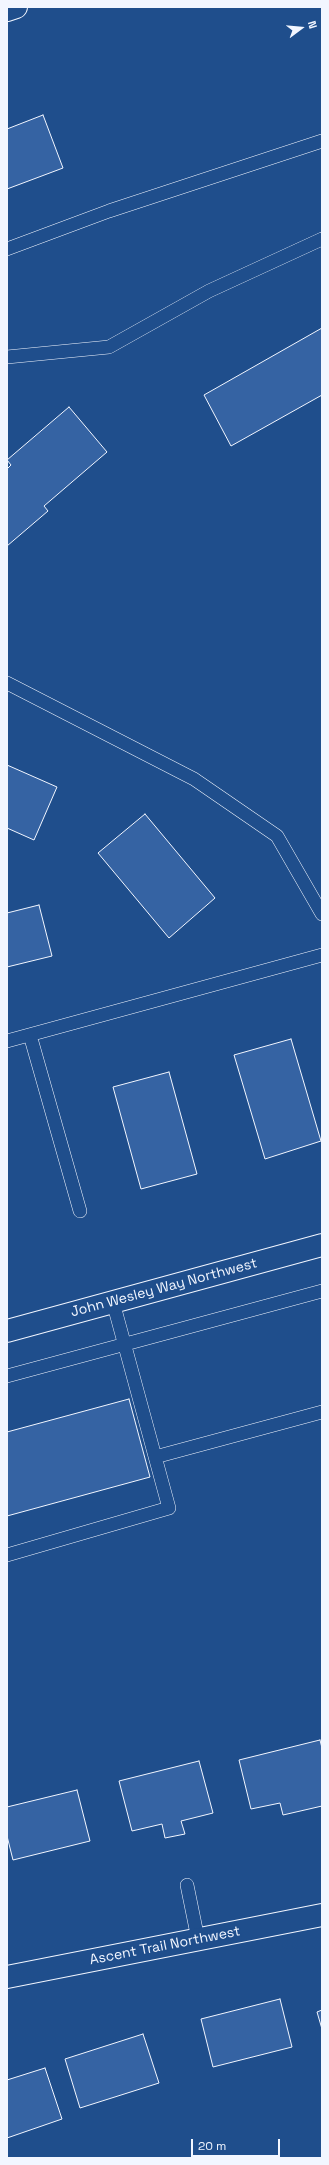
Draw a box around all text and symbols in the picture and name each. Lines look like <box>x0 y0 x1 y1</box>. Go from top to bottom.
north arrow <box>281 8 321 48</box>
text: N <box>305 19 320 30</box>
street label: John Wesley Way Northwest <box>69 1255 259 1321</box>
street label: Ascent Trail Northwest <box>88 1923 242 1969</box>
scale bar <box>193 2131 282 2157</box>
text: 20 m <box>198 2138 226 2154</box>

